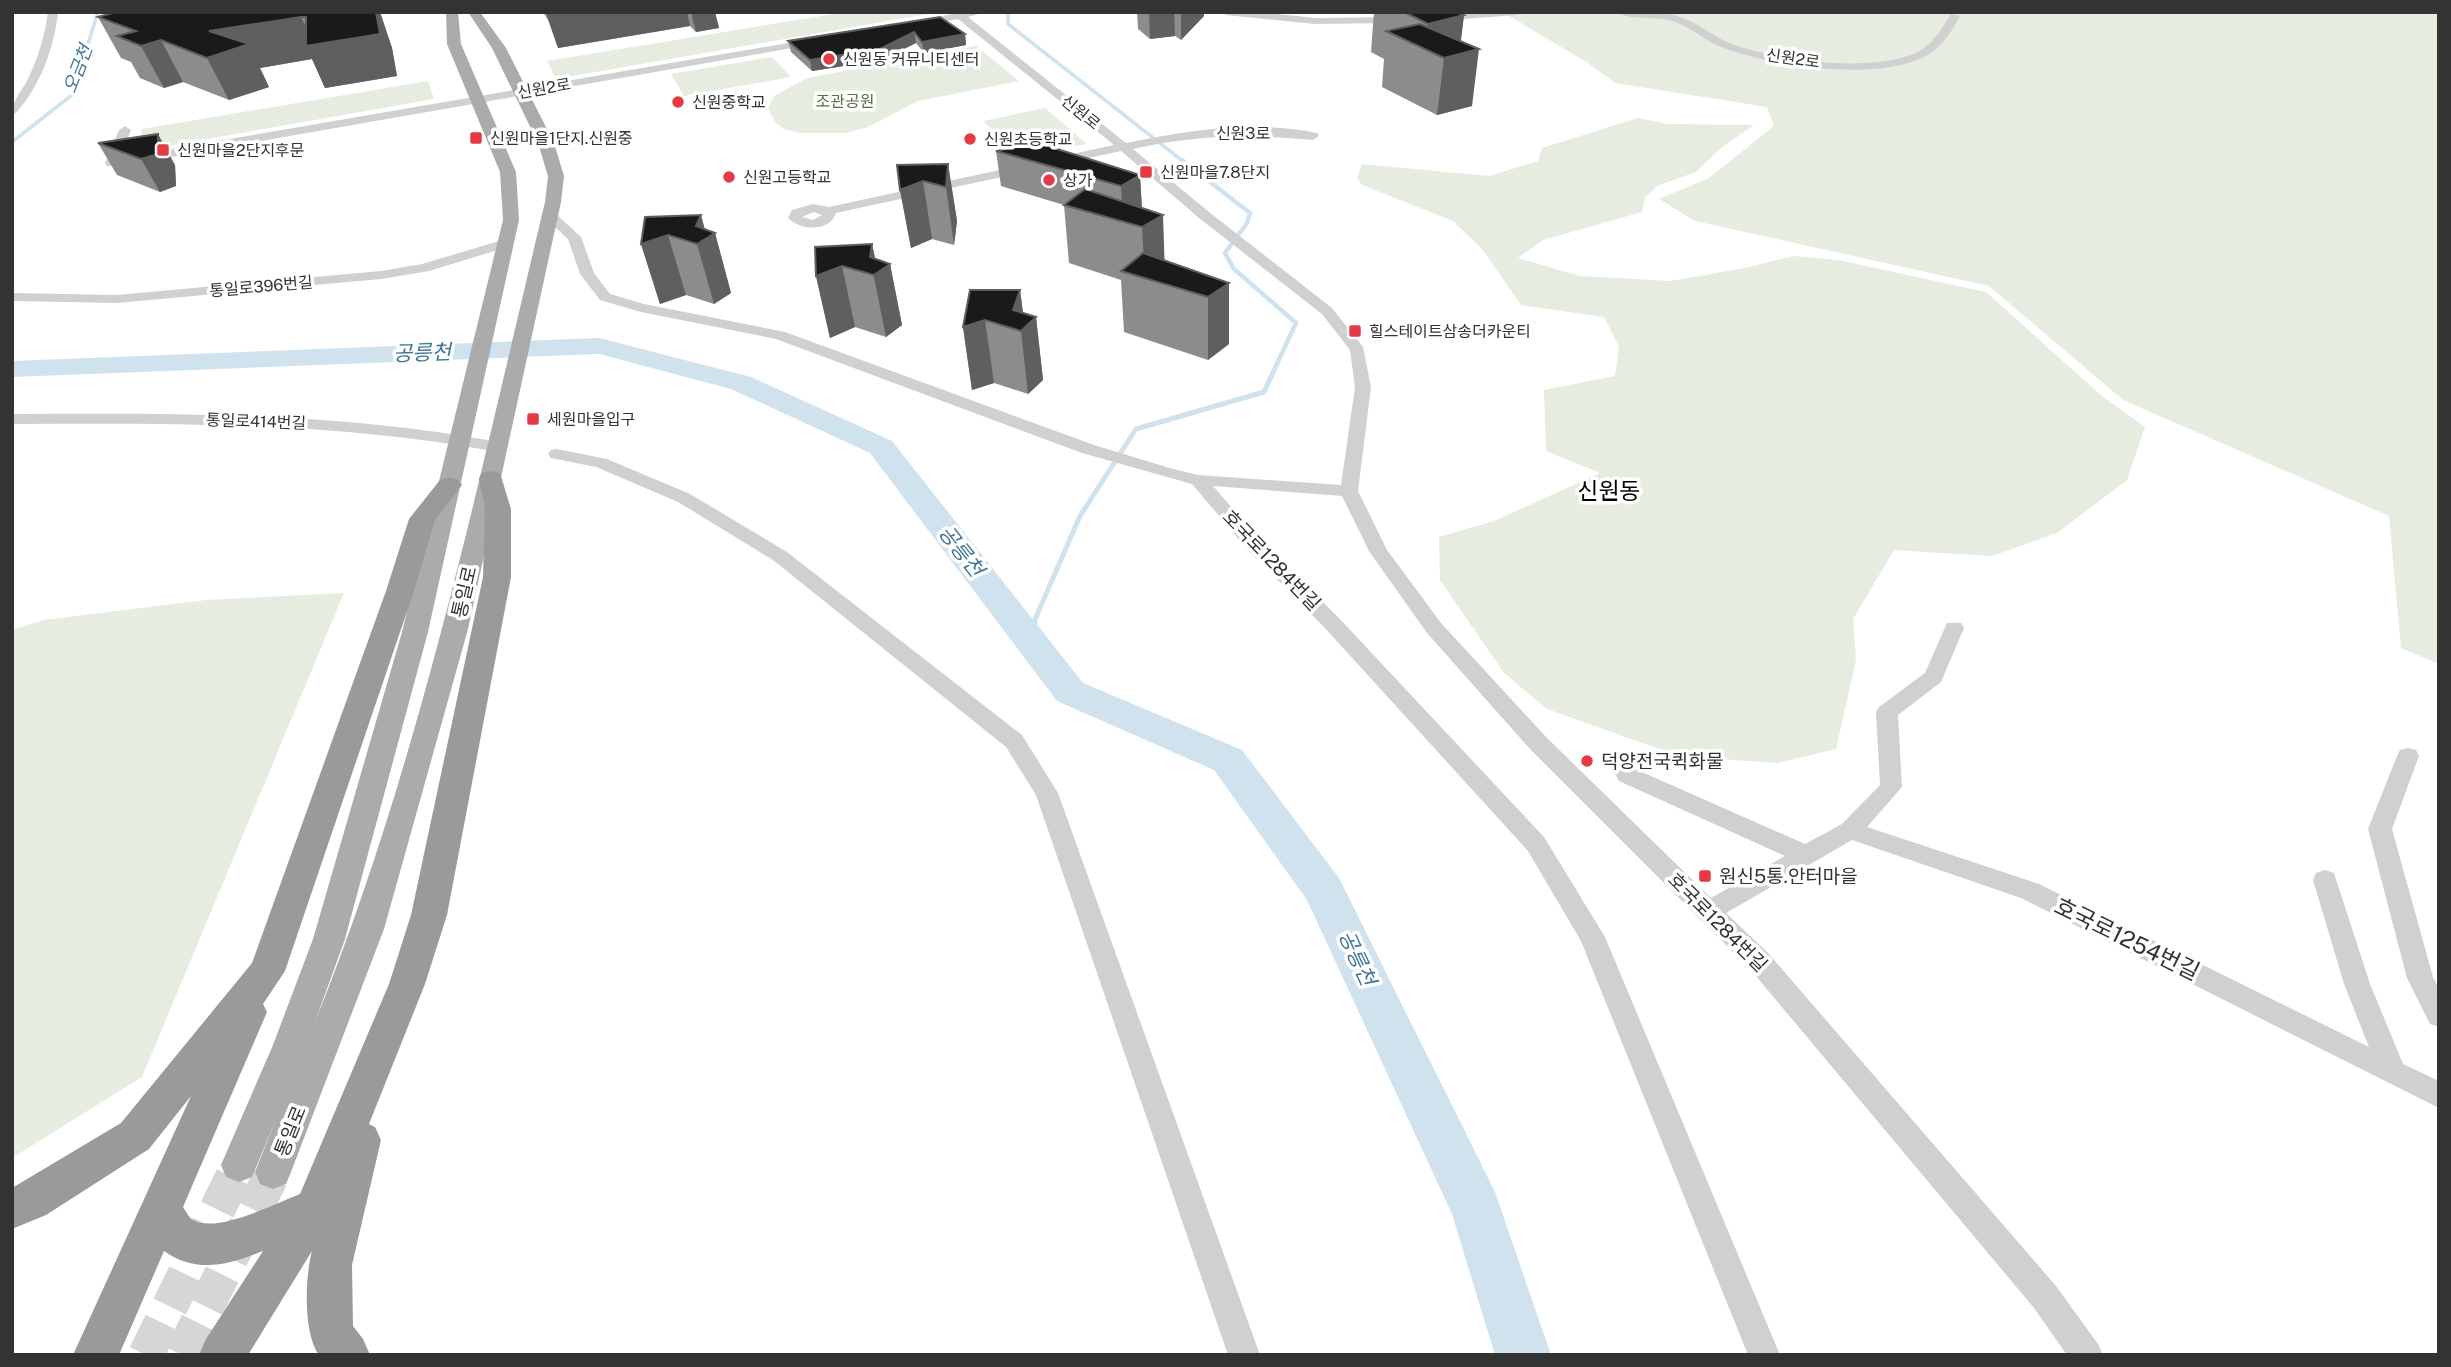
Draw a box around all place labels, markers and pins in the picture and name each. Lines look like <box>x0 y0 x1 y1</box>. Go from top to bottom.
place label: 신원동 커뮤니티센터 <box>843 50 979 69</box>
marker: 신원동 커뮤니티센터 <box>821 51 837 67</box>
place label: 신원중학교 <box>692 93 766 112</box>
marker: 신원중학교 <box>670 94 686 110</box>
place label: 신원마을1단지.신원중 <box>490 129 633 148</box>
marker: 신원마을1단지.신원중 <box>468 130 484 146</box>
place label: 신원초등학교 <box>984 130 1072 149</box>
marker: 신원초등학교 <box>962 131 978 147</box>
place label: 신원마을2단지후문 <box>177 141 305 160</box>
marker: 신원마을2단지후문 <box>155 142 171 158</box>
place label: 신원마을7.8단지 <box>1160 163 1270 182</box>
marker: 신원마을7.8단지 <box>1138 164 1154 180</box>
place label: 신원고등학교 <box>743 168 831 187</box>
marker: 신원고등학교 <box>721 169 737 185</box>
place label: 상가 <box>1063 171 1093 190</box>
marker: 상가 <box>1041 172 1057 188</box>
place label: 힐스테이트삼송더카운티 <box>1369 322 1531 341</box>
marker: 힐스테이트삼송더카운티 <box>1347 323 1363 339</box>
place label: 세원마을입구 <box>547 410 635 429</box>
marker: 세원마을입구 <box>525 411 541 427</box>
place label: 덕양전국퀵화물 <box>1601 750 1723 772</box>
marker: 덕양전국퀵화물 <box>1579 753 1595 769</box>
place label: 원신5통.안터마을 <box>1719 865 1858 887</box>
marker: 원신5통.안터마을 <box>1697 868 1713 884</box>

